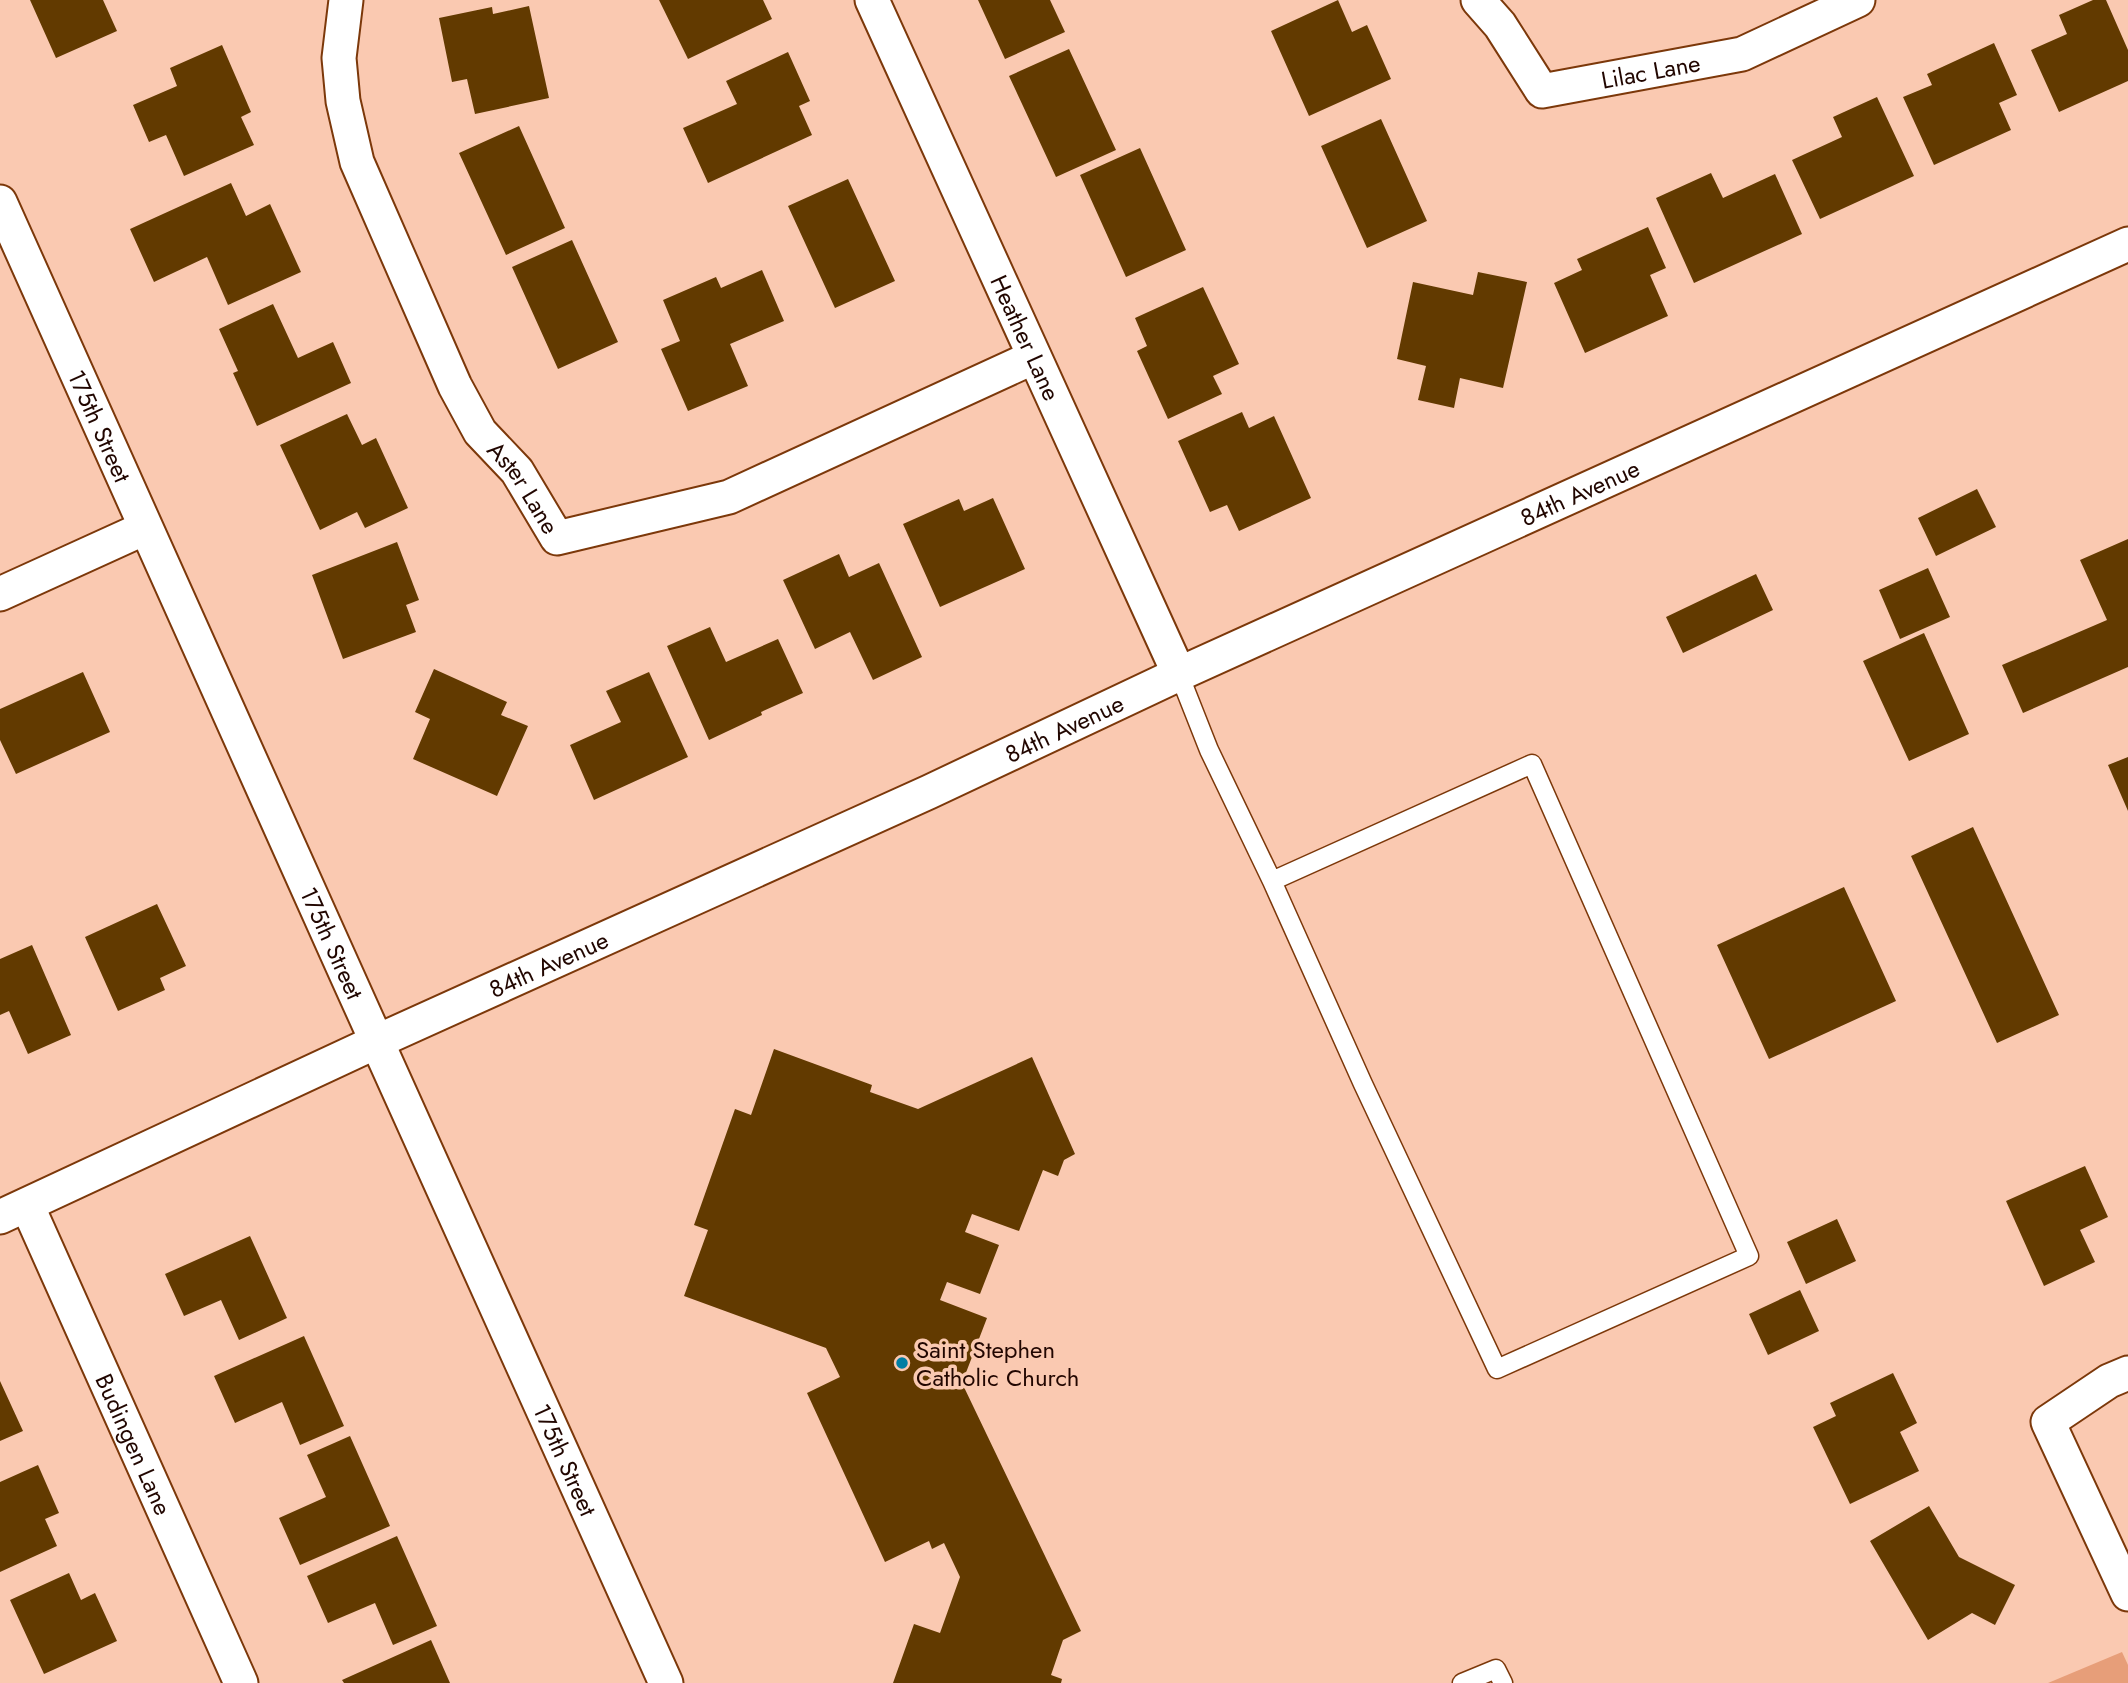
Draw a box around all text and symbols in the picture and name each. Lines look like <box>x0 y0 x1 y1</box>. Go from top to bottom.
street label: Lilac Lane <box>1598 45 1703 97</box>
street label: Heather Lane <box>982 269 1070 406</box>
street label: 175th Street <box>59 364 140 488</box>
street label: Aster Lane <box>480 433 568 540</box>
street label: 84th Avenue <box>1514 450 1645 535</box>
street label: 84th Avenue <box>999 685 1129 771</box>
street label: 175th Street <box>292 881 373 1005</box>
street label: 84th Avenue <box>483 922 614 1006</box>
place label: Saint Stephen Catholic Church <box>916 1332 1079 1395</box>
marker: Saint Stephen Catholic Church <box>894 1355 910 1371</box>
street label: Budingen Lane <box>87 1368 181 1521</box>
street label: 175th Street <box>525 1398 606 1522</box>

